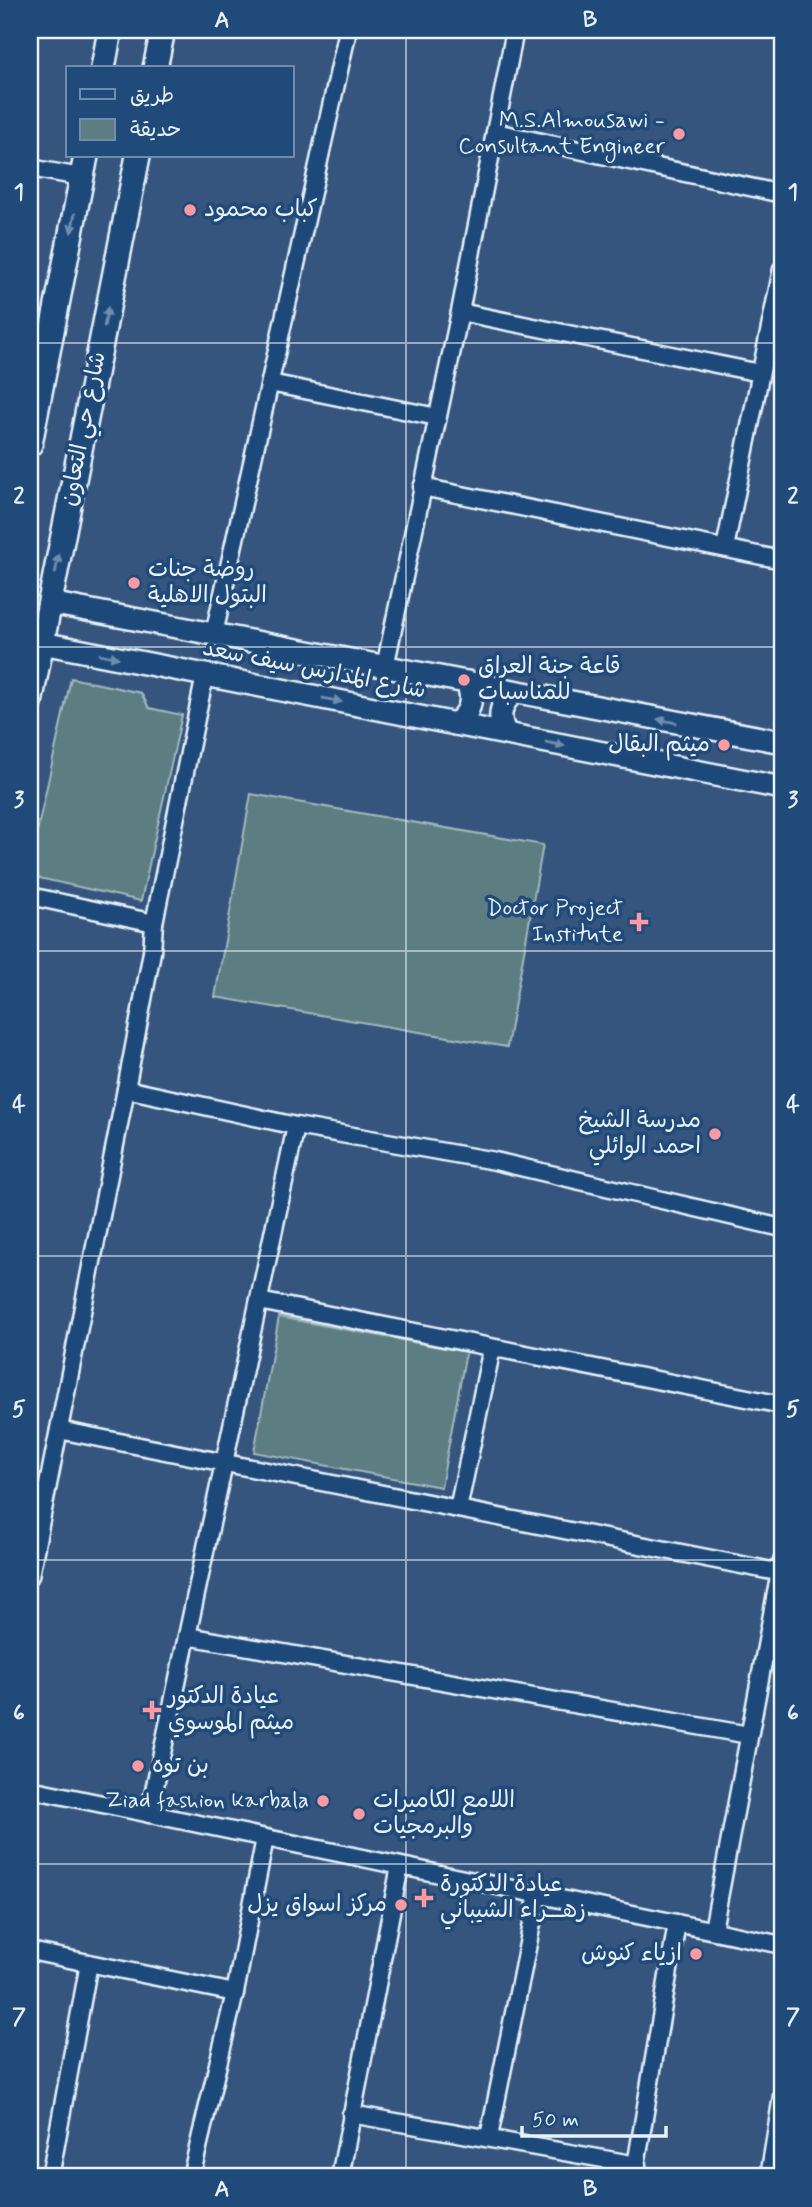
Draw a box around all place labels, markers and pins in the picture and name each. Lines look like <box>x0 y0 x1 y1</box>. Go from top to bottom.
place label: M.S.Almousawi - Consultant Engineer <box>458 106 665 164</box>
marker: M.S.Almousawi - Consultant Engineer <box>671 126 687 142</box>
place label: كباب محمود <box>204 195 318 225</box>
marker: كباب محمود <box>182 202 198 218</box>
place label: روضة جنات البتول الاهلية <box>148 555 267 611</box>
marker: روضة جنات البتول الاهلية <box>126 575 142 591</box>
place label: قاعة جنة العراق للمناسبات <box>478 652 621 708</box>
marker: قاعة جنة العراق للمناسبات <box>456 672 472 688</box>
place label: ميثم البقال <box>608 730 710 761</box>
marker: ميثم البقال <box>716 737 732 753</box>
place label: Doctor Project Institute <box>487 894 623 950</box>
marker: Doctor Project Institute <box>629 912 649 932</box>
place label: مدرسة الشيخ احمد الوائلي <box>579 1106 701 1166</box>
marker: مدرسة الشيخ احمد الوائلي <box>707 1126 723 1142</box>
place label: عيادة الدكتور ميثم الموسوي <box>166 1682 294 1739</box>
marker: عيادة الدكتور ميثم الموسوي <box>142 1700 162 1720</box>
place label: بن توه <box>152 1751 209 1781</box>
marker: بن توه <box>130 1758 146 1774</box>
place label: Ziad fashion karbala <box>105 1786 309 1816</box>
place label: اللامع الكاميرات والبرمجيات <box>373 1786 515 1842</box>
marker: Ziad fashion karbala <box>315 1793 331 1809</box>
marker: اللامع الكاميرات والبرمجيات <box>351 1806 367 1822</box>
place label: عيادة الدكتورة زهـــراء الشيباني <box>440 1870 586 1930</box>
marker: عيادة الدكتورة زهـــراء الشيباني <box>414 1888 434 1908</box>
place label: مركز اسواق يزل <box>247 1890 387 1920</box>
marker: مركز اسواق يزل <box>393 1897 409 1913</box>
place label: ازياء كنوش <box>581 1939 682 1969</box>
marker: ازياء كنوش <box>688 1946 704 1962</box>

